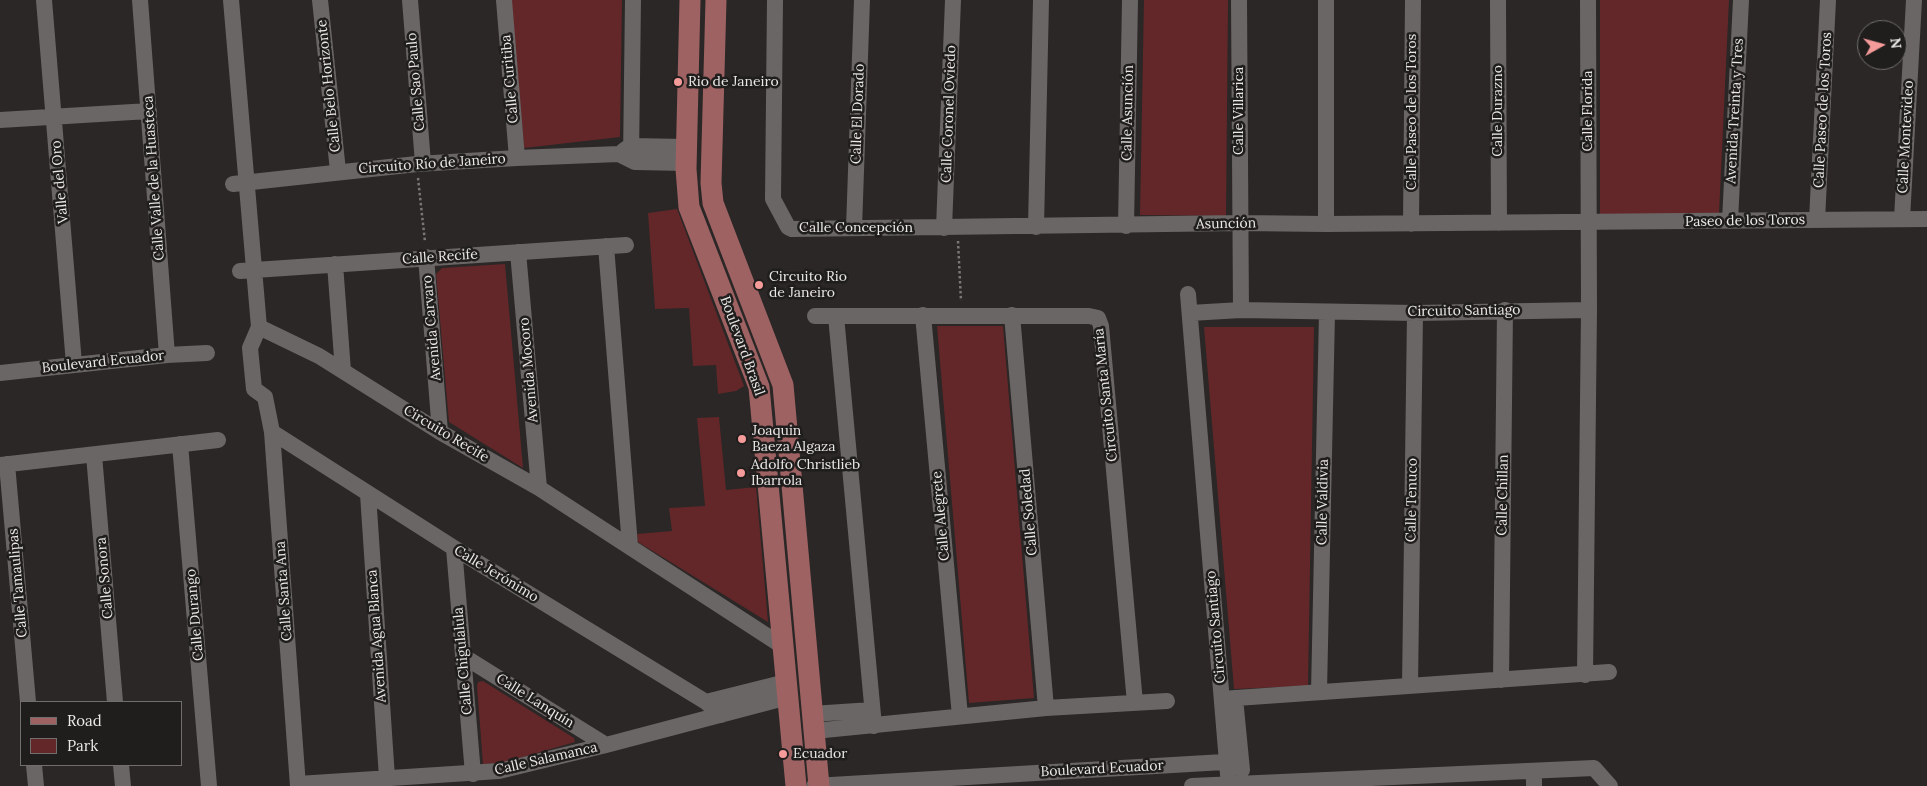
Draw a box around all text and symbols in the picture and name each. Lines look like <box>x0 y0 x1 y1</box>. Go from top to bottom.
street label: Calle Belo Horizonte <box>314 19 344 153</box>
north arrow <box>1857 20 1907 70</box>
street label: Calle Sao Paulo <box>403 32 429 132</box>
street label: Calle Paseo de los Toros <box>1811 32 1835 188</box>
street label: Calle Curitiba <box>498 34 522 124</box>
street label: Calle Paseo de los Toros <box>1404 34 1420 190</box>
text: N <box>1886 37 1905 50</box>
street label: Avenida Treinta y Tres <box>1723 38 1747 184</box>
street label: Calle Coronel Oviedo <box>938 45 960 183</box>
street label: Calle El Dorado <box>848 64 868 164</box>
street label: Calle Asunción <box>1119 65 1137 161</box>
street label: Calle Durazno <box>1490 65 1506 157</box>
street label: Calle Villarica <box>1231 67 1247 155</box>
street label: Calle Florida <box>1580 70 1596 152</box>
place label: Rio de Janeiro <box>688 74 779 90</box>
marker: Rio de Janeiro <box>672 76 684 88</box>
street label: Calle Montevideo <box>1895 80 1917 194</box>
street label: Calle Valle de la Huasteca <box>140 95 168 261</box>
street label: Valle del Oro <box>48 140 72 224</box>
street label: Circuito Río de Janeiro <box>358 150 506 178</box>
street label: Paseo de los Toros <box>1685 212 1805 230</box>
street label: Asunción <box>1196 215 1256 233</box>
street label: Calle Concepción <box>799 220 913 236</box>
street label: Calle Recife <box>402 246 478 268</box>
place label: Circuito Rio de Janeiro <box>769 269 847 302</box>
street label: Avenida Carvaro <box>419 274 445 382</box>
marker: Circuito Rio de Janeiro <box>753 279 765 291</box>
street label: Boulevard Brasil <box>716 294 768 398</box>
street label: Circuito Santiago <box>1407 302 1521 320</box>
street label: Avenida Mocoro <box>516 317 542 423</box>
street label: Circuito Santa María <box>1091 327 1121 463</box>
street label: Boulevard Ecuador <box>41 347 165 377</box>
street label: Circuito Recife <box>400 402 492 466</box>
place label: Joaquin Baeza Algaza <box>752 423 835 456</box>
marker: Joaquin Baeza Algaza <box>736 433 748 445</box>
street label: Calle Chillan <box>1494 454 1512 536</box>
place label: Adolfo Christlieb Ibarrola <box>751 457 860 490</box>
street label: Calle Tenuco <box>1403 458 1421 542</box>
street label: Calle Valdivia <box>1314 459 1332 545</box>
marker: Adolfo Christlieb Ibarrola <box>735 467 747 479</box>
street label: Calle Soledad <box>1017 468 1041 556</box>
street label: Calle Alegrete <box>929 470 953 562</box>
street label: Calle Tamaulipas <box>5 528 31 638</box>
street label: Calle Sonora <box>93 536 117 620</box>
street label: Calle Santa Ana <box>272 540 296 642</box>
street label: Calle Jerónimo <box>451 542 541 606</box>
street label: Calle Durango <box>183 568 207 662</box>
street label: Avenida Agua Blanca <box>364 569 390 703</box>
street label: Circuito Santiago <box>1203 570 1229 684</box>
street label: Calle Chigulalula <box>450 606 476 716</box>
street label: Calle Lanquín <box>493 670 577 732</box>
legend <box>20 701 182 766</box>
text: Road <box>67 711 102 730</box>
text: Park <box>67 736 98 755</box>
street label: Calle Salamanca <box>493 739 599 779</box>
place label: Ecuador <box>793 746 847 762</box>
marker: Ecuador <box>777 748 789 760</box>
street label: Boulevard Ecuador <box>1040 757 1164 781</box>

